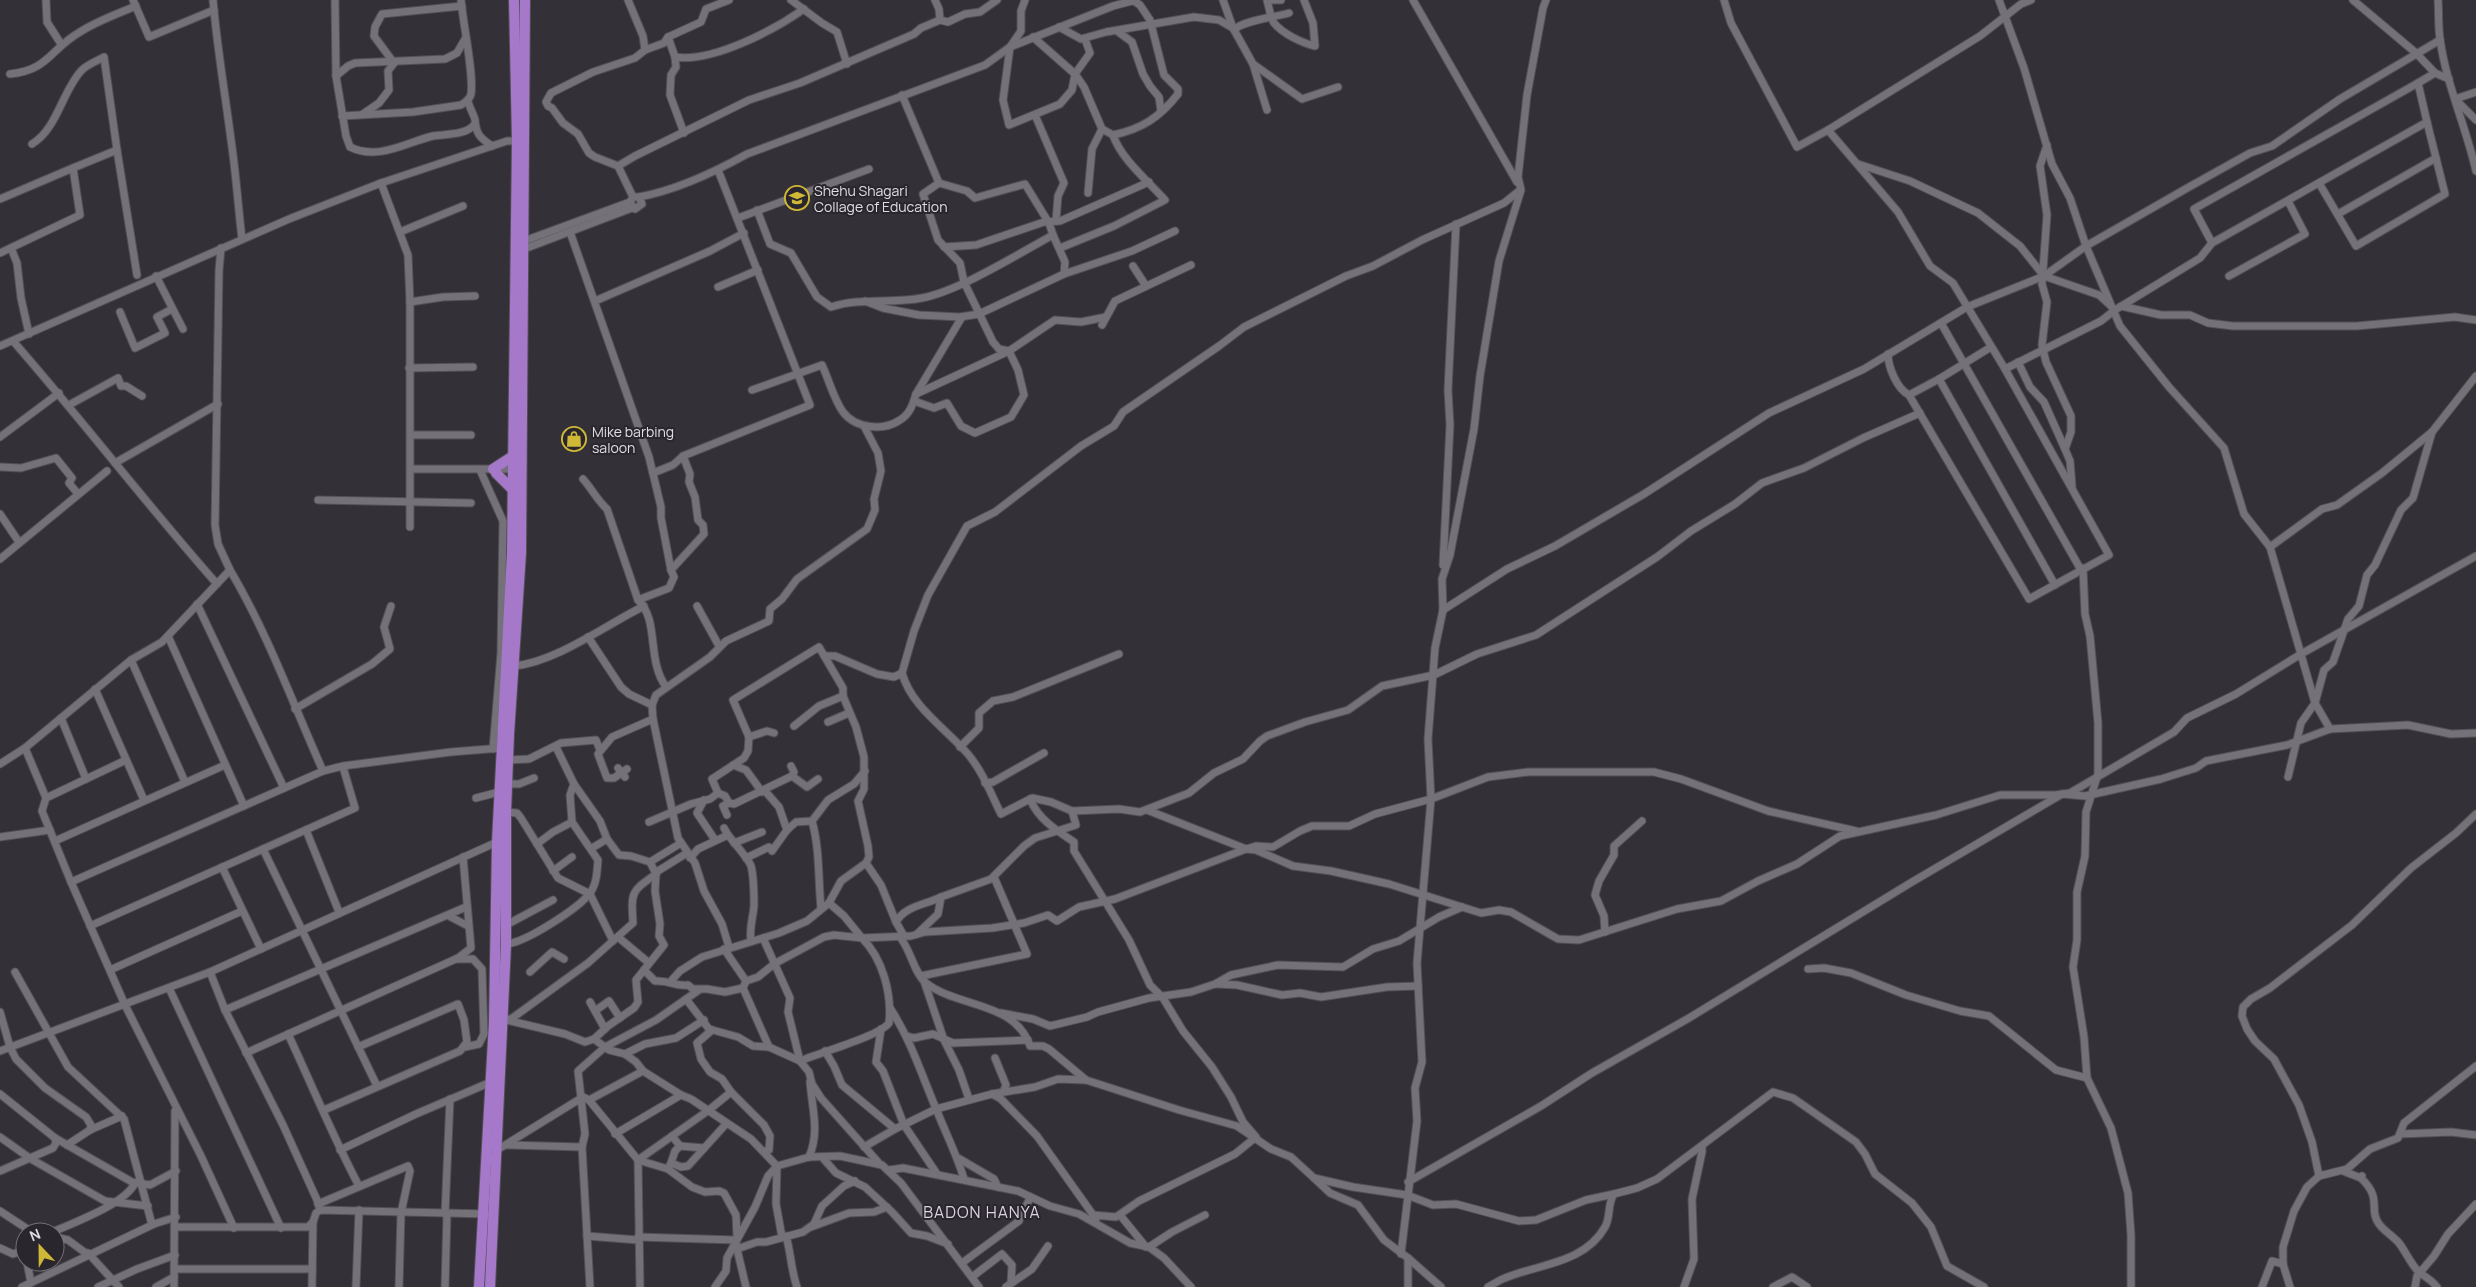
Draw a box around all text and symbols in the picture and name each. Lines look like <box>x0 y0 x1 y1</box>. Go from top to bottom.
place label: Shehu Shagari Collage of Education <box>814 181 947 216</box>
school or university icon: Shehu Shagari Collage of Education <box>784 185 810 211</box>
place label: Mike barbing saloon <box>592 422 674 457</box>
shop icon: Mike barbing saloon <box>561 426 587 452</box>
district label: BADON HANYA <box>923 1201 1041 1223</box>
north arrow <box>15 1222 65 1272</box>
text: N <box>27 1224 43 1245</box>

